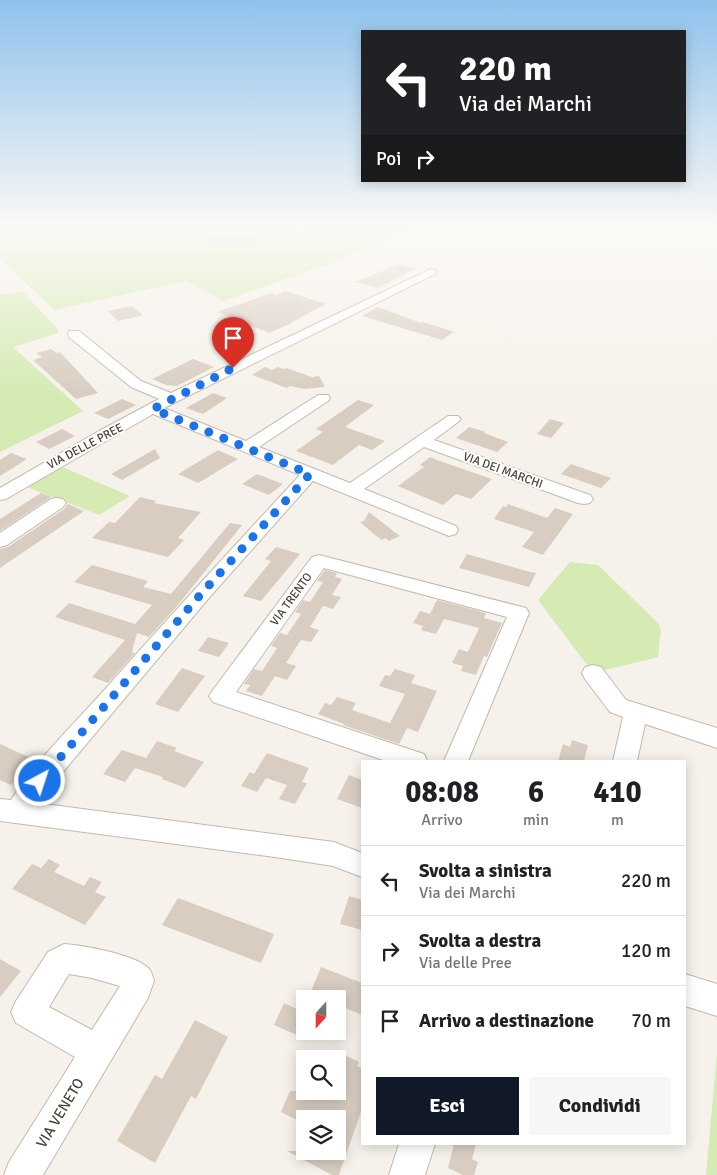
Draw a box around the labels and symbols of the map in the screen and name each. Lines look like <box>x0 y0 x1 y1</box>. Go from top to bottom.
pin <box>212 317 254 368</box>
street label: VIA DELLE PREE <box>44 420 126 473</box>
street label: VIA DEI MARCHI <box>461 449 545 492</box>
street label: VIA TRENTO <box>267 570 316 629</box>
position arrow <box>13 754 65 806</box>
north arrow <box>296 990 346 1040</box>
street label: VIA VENETO <box>32 1075 88 1151</box>

